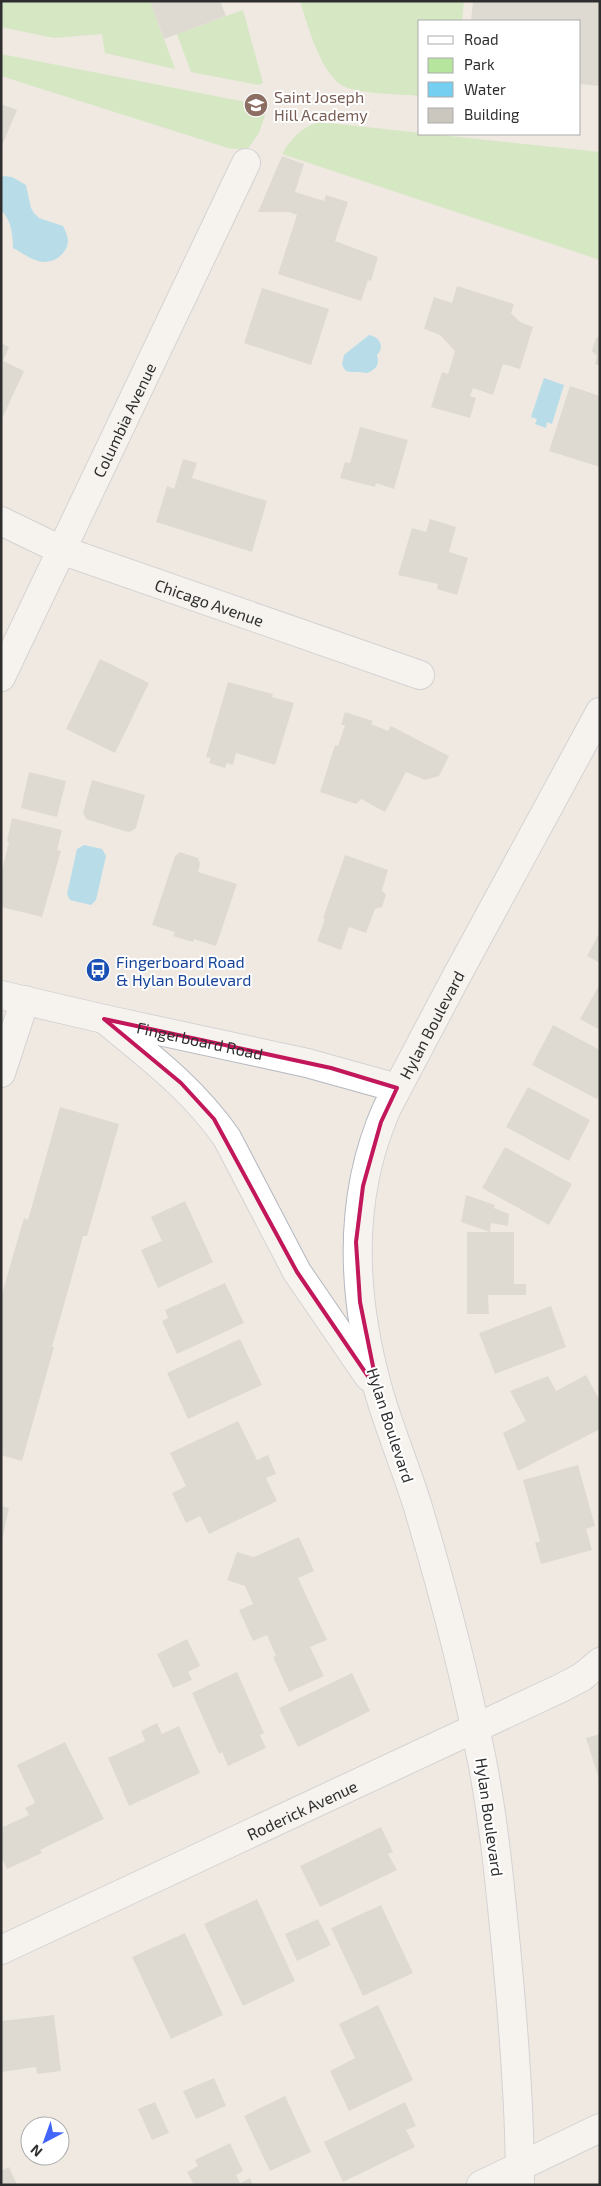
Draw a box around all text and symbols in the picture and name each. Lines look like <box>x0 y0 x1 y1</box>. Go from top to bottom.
legend <box>418 20 581 135</box>
text: Road <box>464 30 499 48</box>
text: Park <box>464 55 495 73</box>
text: Water <box>464 80 506 98</box>
place label: Saint Joseph Hill Academy <box>274 87 368 124</box>
school or university icon: Saint Joseph Hill Academy <box>243 92 269 118</box>
text: Building <box>464 105 520 123</box>
street label: Columbia Avenue <box>88 359 159 480</box>
street label: Chicago Avenue <box>153 574 266 629</box>
place label: Fingerboard Road & Hylan Boulevard <box>116 952 252 989</box>
bus stop icon: Fingerboard Road & Hylan Boulevard <box>85 957 111 983</box>
street label: Hylan Boulevard <box>395 967 467 1082</box>
street label: Fingerboard Road <box>135 1017 265 1063</box>
street label: Hylan Boulevard <box>363 1365 419 1485</box>
street label: Hylan Boulevard <box>472 1756 508 1878</box>
street label: Roderick Avenue <box>243 1775 360 1843</box>
north arrow <box>20 2116 70 2166</box>
text: N <box>27 2141 46 2161</box>

